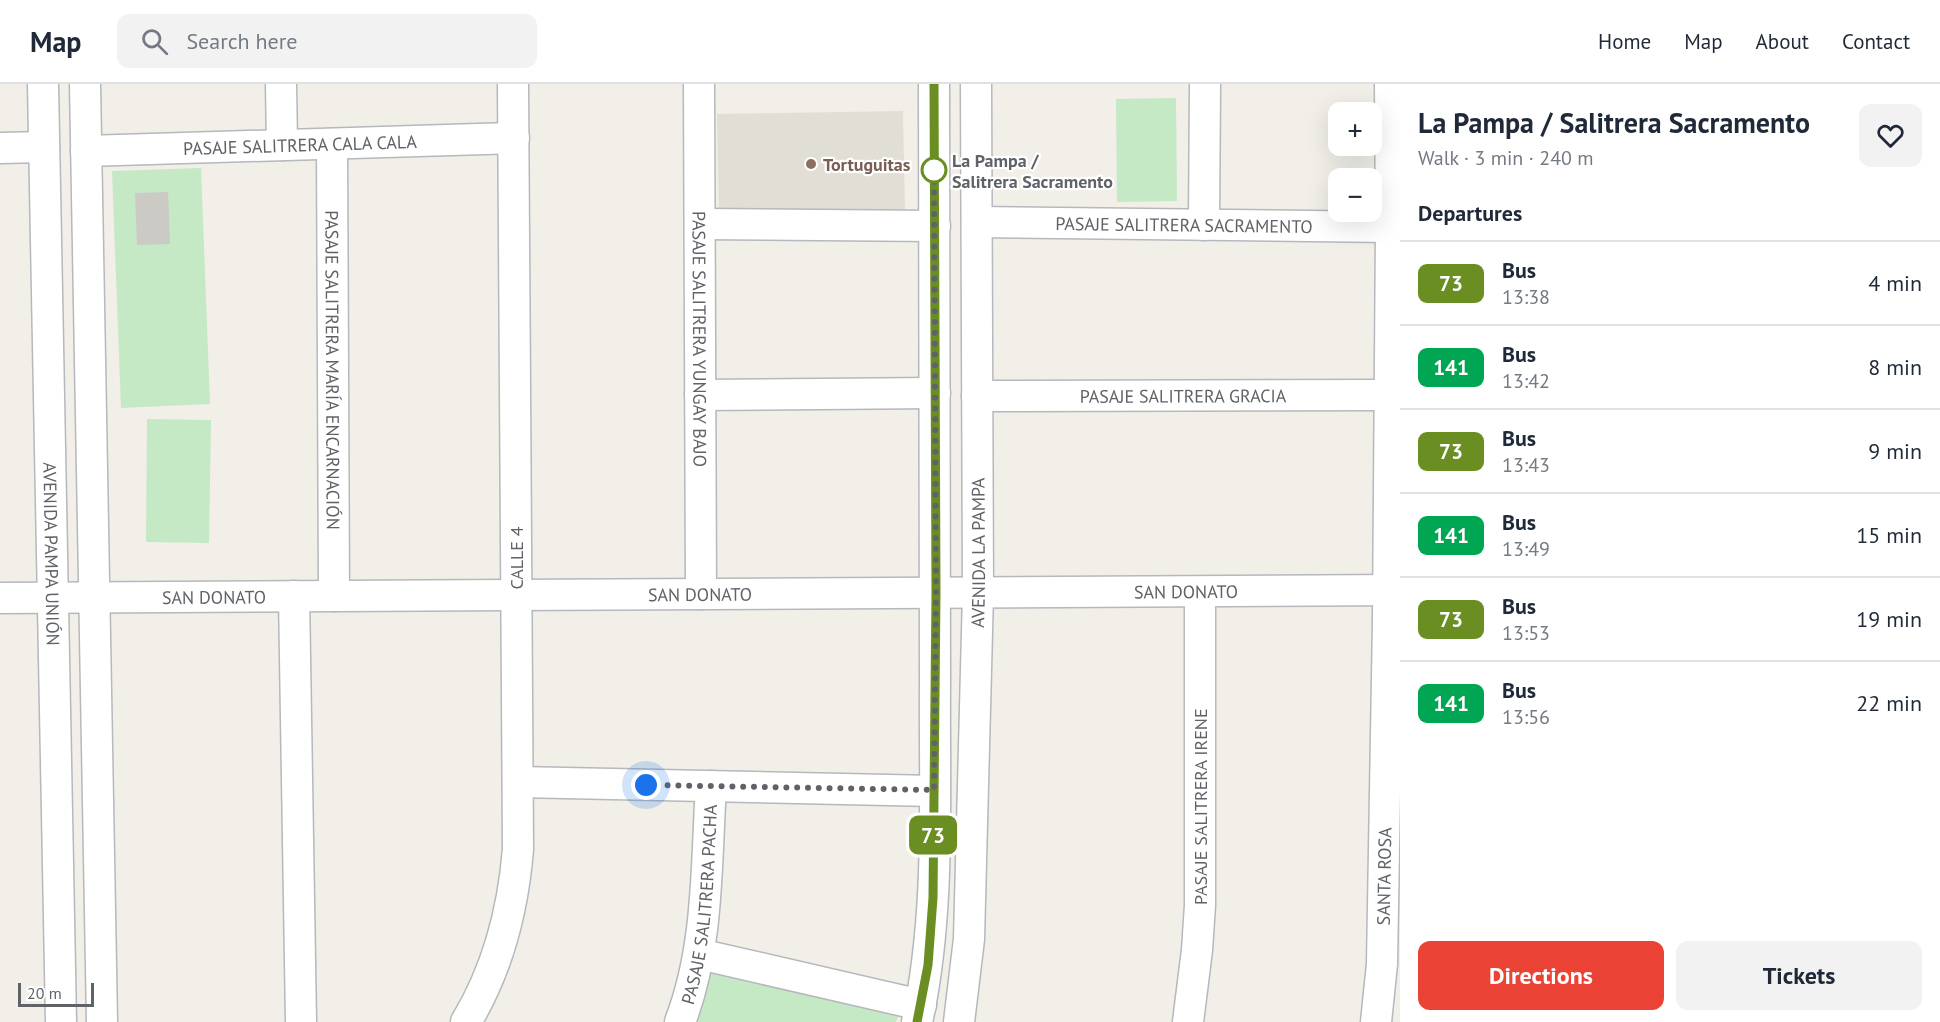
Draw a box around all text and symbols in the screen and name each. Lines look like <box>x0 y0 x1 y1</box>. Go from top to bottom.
search box <box>117 14 537 68</box>
text: Map <box>30 23 81 60</box>
icon: search <box>138 25 171 58</box>
text: Search here <box>186 27 297 55</box>
text: Home <box>1598 28 1651 55</box>
text: Map <box>1684 28 1723 55</box>
text: About <box>1756 28 1809 55</box>
text: Contact <box>1842 28 1910 55</box>
map controls <box>1328 102 1382 222</box>
button: + <box>1328 102 1382 156</box>
text: La Pampa / Salitrera Sacramento <box>1418 104 1810 141</box>
button: heart <box>1859 104 1922 167</box>
street label: PASAJE SALITRERA CALA CALA <box>183 129 418 160</box>
text: Walk · 3 min · 240 m <box>1418 145 1594 171</box>
place label: La Pampa / Salitrera Sacramento <box>952 149 1113 193</box>
place label: Tortuguitas <box>823 153 911 176</box>
marker: Tortuguitas <box>804 157 818 171</box>
marker: La Pampa / Salitrera Sacramento <box>921 157 947 183</box>
button: − <box>1328 168 1382 222</box>
text: Departures <box>1418 199 1522 227</box>
street label: PASAJE SALITRERA MARÍA ENCARNACIÓN <box>321 210 345 530</box>
street label: PASAJE SALITRERA YUNGAY BAJO <box>688 211 712 467</box>
street label: PASAJE SALITRERA SACRAMENTO <box>1055 211 1313 238</box>
text: Bus <box>1502 256 1536 284</box>
text: 4 min <box>1868 269 1922 297</box>
text: 73 <box>1439 270 1463 297</box>
text: 13:38 <box>1502 284 1550 310</box>
text: Bus <box>1502 340 1536 368</box>
text: 8 min <box>1868 353 1922 381</box>
text: 141 <box>1433 354 1469 381</box>
text: 13:42 <box>1502 368 1550 394</box>
street label: PASAJE SALITRERA GRACIA <box>1080 384 1287 407</box>
text: Bus <box>1502 424 1536 452</box>
text: 9 min <box>1868 437 1922 465</box>
text: 73 <box>1439 438 1463 465</box>
text: 13:43 <box>1502 452 1550 478</box>
street label: AVENIDA PAMPA UNIÓN <box>39 462 65 646</box>
street label: AVENIDA LA PAMPA <box>966 477 990 628</box>
text: Bus <box>1502 508 1536 536</box>
text: 15 min <box>1856 521 1922 549</box>
text: 141 <box>1433 522 1469 549</box>
street label: CALLE 4 <box>505 526 528 590</box>
text: 13:49 <box>1502 536 1550 562</box>
street label: SAN DONATO <box>1134 579 1238 603</box>
street label: SAN DONATO <box>648 582 752 606</box>
street label: SAN DONATO <box>162 585 266 609</box>
text: Bus <box>1502 592 1536 620</box>
text: 19 min <box>1856 605 1922 633</box>
text: 73 <box>1439 606 1463 633</box>
text: 13:53 <box>1502 620 1550 646</box>
text: Bus <box>1502 676 1536 704</box>
text: 22 min <box>1856 689 1922 717</box>
text: 141 <box>1433 690 1469 717</box>
text: 13:56 <box>1502 704 1550 730</box>
street label: PASAJE SALITRERA IRENE <box>1189 708 1212 905</box>
your location <box>631 770 661 800</box>
street label: PASAJE SALITRERA PACHA <box>675 803 721 1007</box>
line badge: 73 <box>906 816 960 855</box>
text: 73 <box>921 822 945 849</box>
street label: SANTA ROSA <box>1371 827 1396 925</box>
button: Directions <box>1418 941 1664 1010</box>
button: Tickets <box>1676 941 1922 1010</box>
scale bar <box>18 980 94 1008</box>
text: 20 m <box>27 983 62 1003</box>

